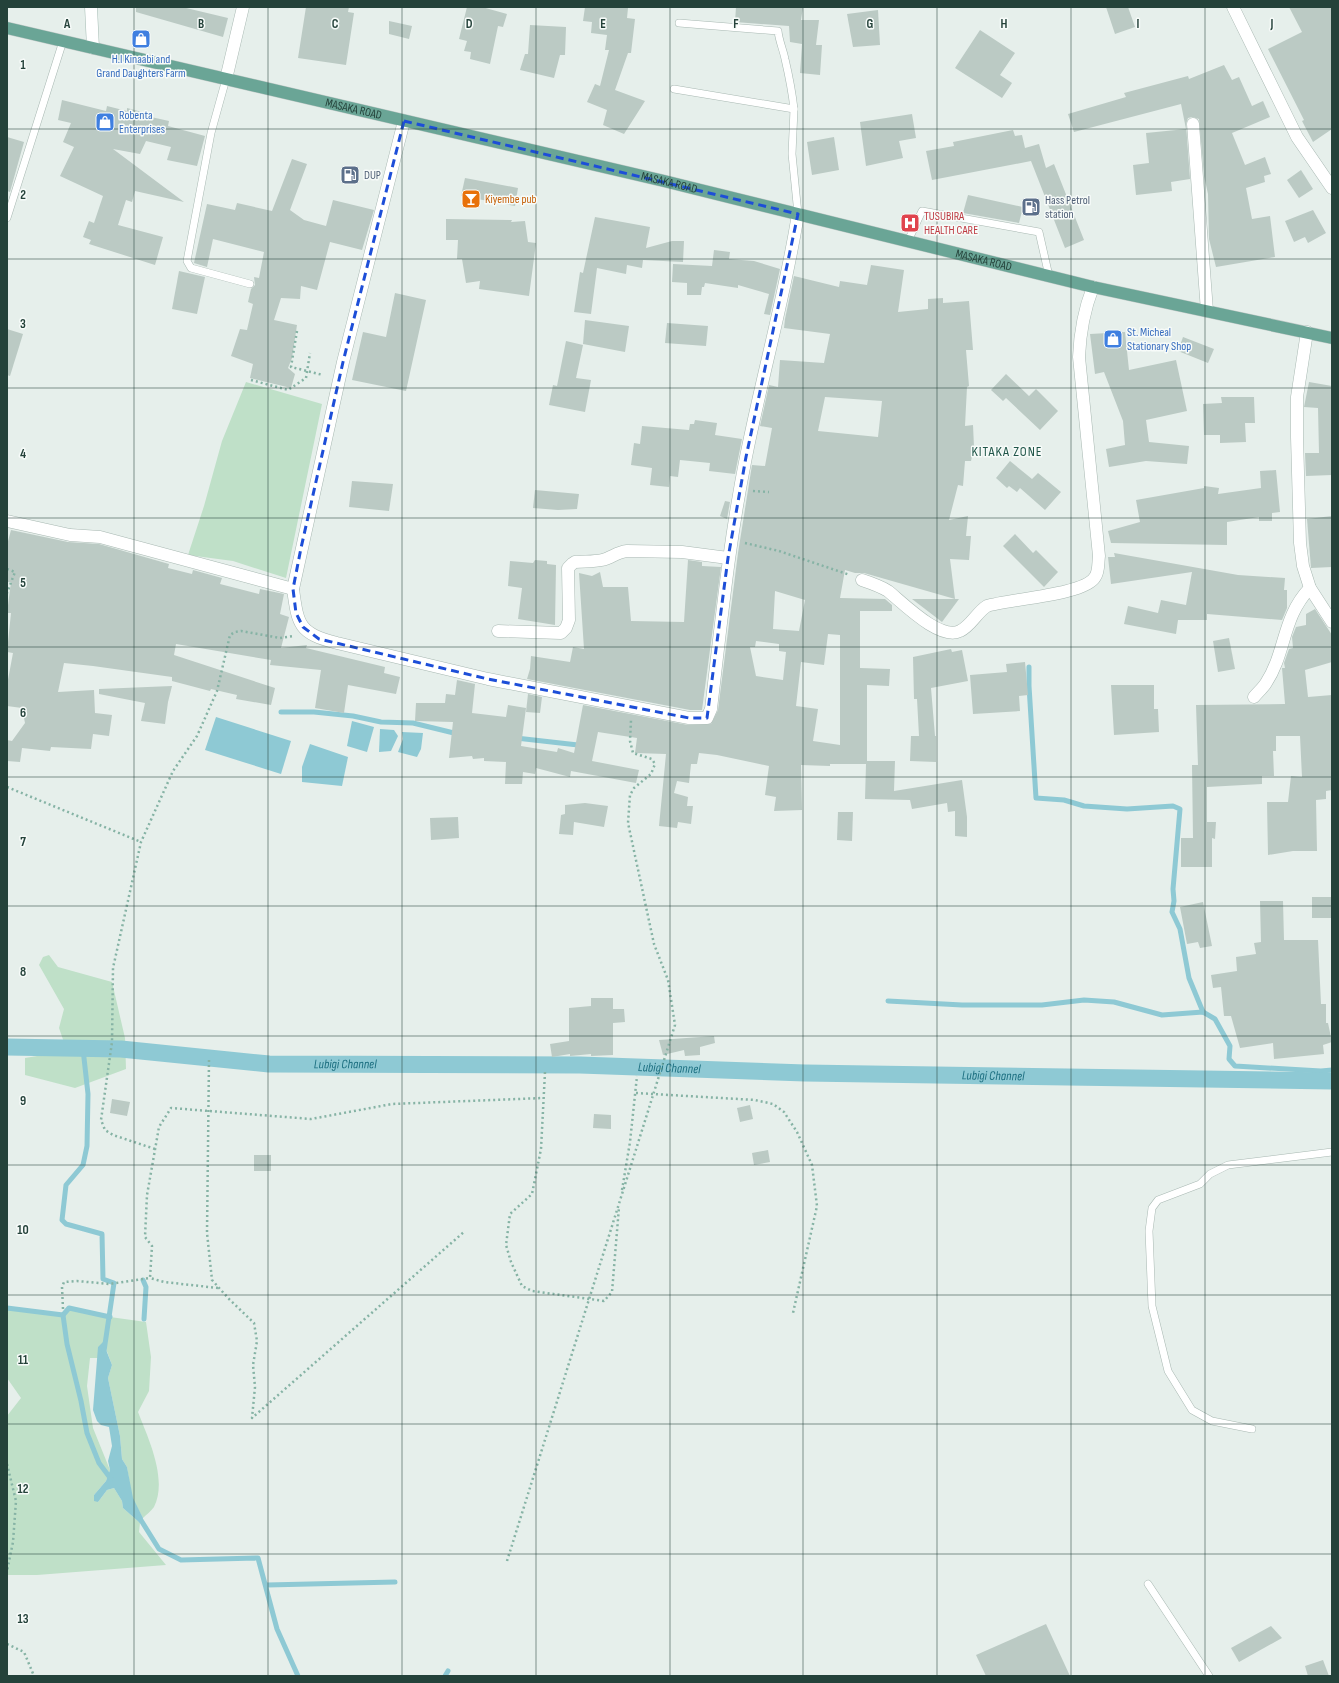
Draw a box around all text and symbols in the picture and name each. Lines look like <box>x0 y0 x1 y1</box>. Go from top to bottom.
text: A <box>63 16 71 32</box>
text: B <box>198 16 204 32</box>
text: C <box>332 16 339 32</box>
text: D <box>466 16 473 32</box>
text: E <box>600 16 606 32</box>
text: F <box>733 16 739 32</box>
text: G <box>867 16 874 32</box>
text: H <box>1001 16 1008 32</box>
text: I <box>1137 16 1140 32</box>
text: J <box>1270 16 1274 32</box>
shop icon: H.I Kinaabi and Grand Daughters Farm <box>130 28 152 50</box>
place label: H.I Kinaabi and Grand Daughters Farm <box>96 52 186 81</box>
text: 1 <box>20 57 26 73</box>
street label: MASAKA ROAD <box>324 95 384 123</box>
place label: Robenta Enterprises <box>119 108 165 137</box>
shop icon: Robenta Enterprises <box>94 111 116 133</box>
fuel station icon: DUP <box>339 164 361 186</box>
place label: DUP <box>364 168 381 183</box>
street label: MASAKA ROAD <box>640 168 699 196</box>
text: 2 <box>20 187 26 203</box>
bar icon: Kiyembe pub <box>460 188 482 210</box>
place label: Kiyembe pub <box>485 192 536 207</box>
place label: Hass Petrol station <box>1045 193 1090 222</box>
fuel station icon: Hass Petrol station <box>1020 196 1042 218</box>
place label: TUSUBIRA HEALTH CARE <box>924 209 978 238</box>
hospital icon: TUSUBIRA HEALTH CARE <box>899 212 921 234</box>
street label: MASAKA ROAD <box>954 246 1014 274</box>
text: 3 <box>20 316 26 332</box>
place label: St. Micheal Stationary Shop <box>1127 325 1191 354</box>
shop icon: St. Micheal Stationary Shop <box>1102 328 1124 350</box>
district label: KITAKA ZONE <box>971 443 1043 460</box>
text: 4 <box>20 446 26 462</box>
text: 5 <box>20 575 26 591</box>
text: 6 <box>20 705 26 721</box>
text: 7 <box>20 834 26 850</box>
text: 8 <box>20 964 26 980</box>
water label: Lubigi Channel <box>314 1056 377 1072</box>
water label: Lubigi Channel <box>638 1059 701 1077</box>
water label: Lubigi Channel <box>962 1067 1025 1084</box>
text: 9 <box>20 1093 26 1109</box>
text: 10 <box>17 1222 29 1238</box>
text: 11 <box>18 1352 28 1368</box>
text: 12 <box>18 1481 29 1497</box>
text: 13 <box>18 1611 29 1627</box>

